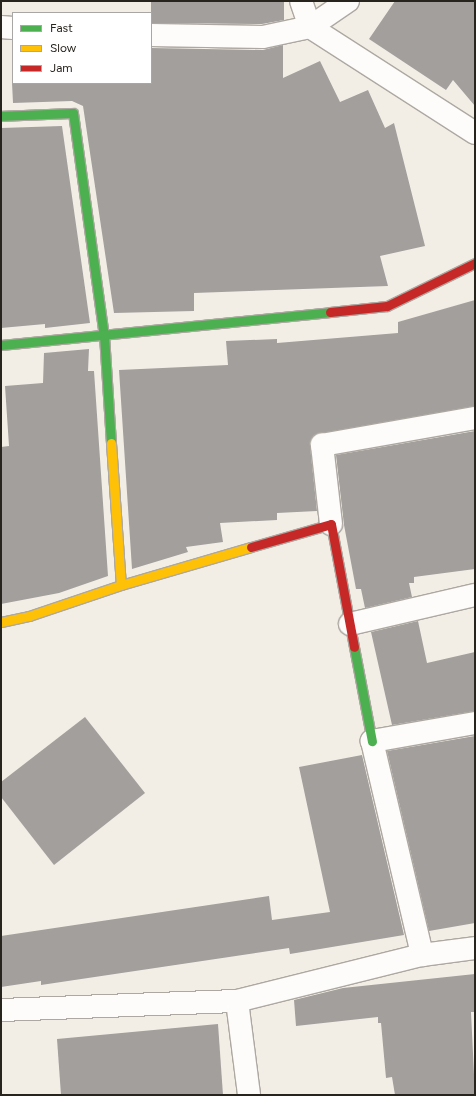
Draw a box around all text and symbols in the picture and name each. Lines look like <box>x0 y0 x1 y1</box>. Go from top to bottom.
legend <box>12 12 152 84</box>
text: Fast <box>50 21 73 35</box>
text: Slow <box>50 41 76 55</box>
text: Jam <box>50 61 73 75</box>

